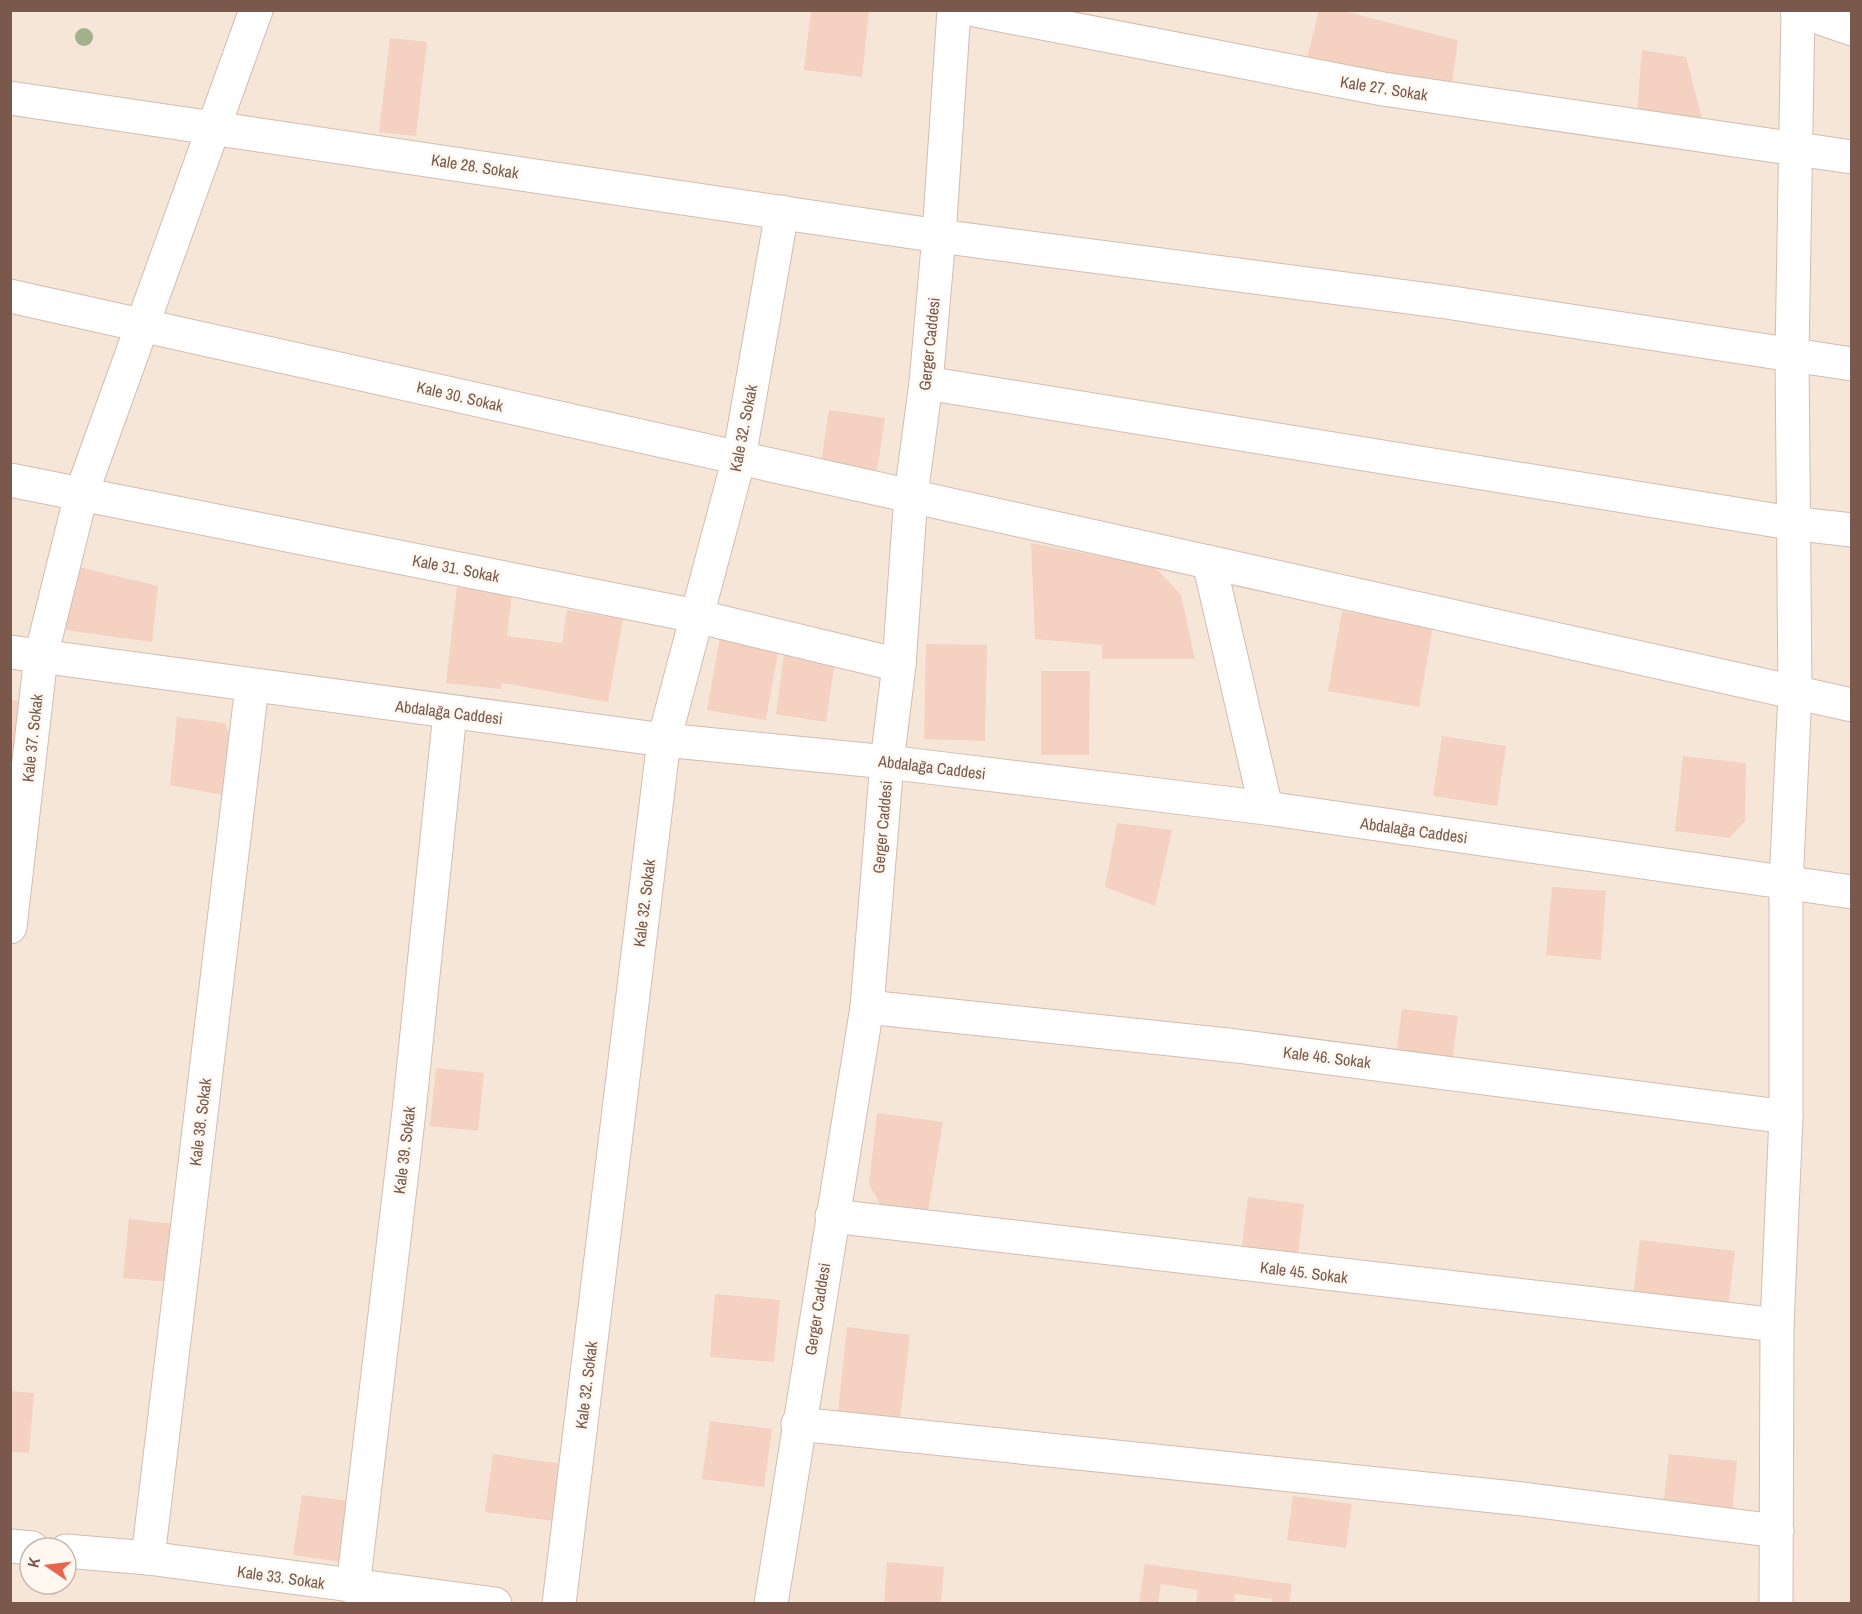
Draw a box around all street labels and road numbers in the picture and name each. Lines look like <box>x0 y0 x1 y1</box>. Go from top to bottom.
street label: Kale 27. Sokak <box>1339 70 1430 106</box>
street label: Kale 28. Sokak <box>430 148 521 184</box>
street label: Gerger Caddesi <box>913 296 945 392</box>
street label: Kale 30. Sokak <box>415 375 506 417</box>
street label: Kale 32. Sokak <box>724 382 762 473</box>
street label: Kale 31. Sokak <box>411 549 502 587</box>
street label: Kale 37. Sokak <box>16 693 48 783</box>
street label: Abdalağa Caddesi <box>393 694 504 729</box>
street label: Abdalağa Caddesi <box>876 749 987 784</box>
street label: Gerger Caddesi <box>867 780 897 874</box>
street label: Abdalağa Caddesi <box>1358 811 1469 848</box>
street label: Kale 32. Sokak <box>628 857 660 948</box>
street label: Kale 46. Sokak <box>1282 1041 1373 1073</box>
street label: Kale 38. Sokak <box>184 1076 216 1167</box>
street label: Kale 39. Sokak <box>388 1104 420 1195</box>
street label: Kale 45. Sokak <box>1259 1256 1350 1288</box>
street label: Gerger Caddesi <box>799 1261 835 1357</box>
street label: Kale 32. Sokak <box>570 1339 602 1430</box>
street label: Kale 33. Sokak <box>236 1560 327 1594</box>

